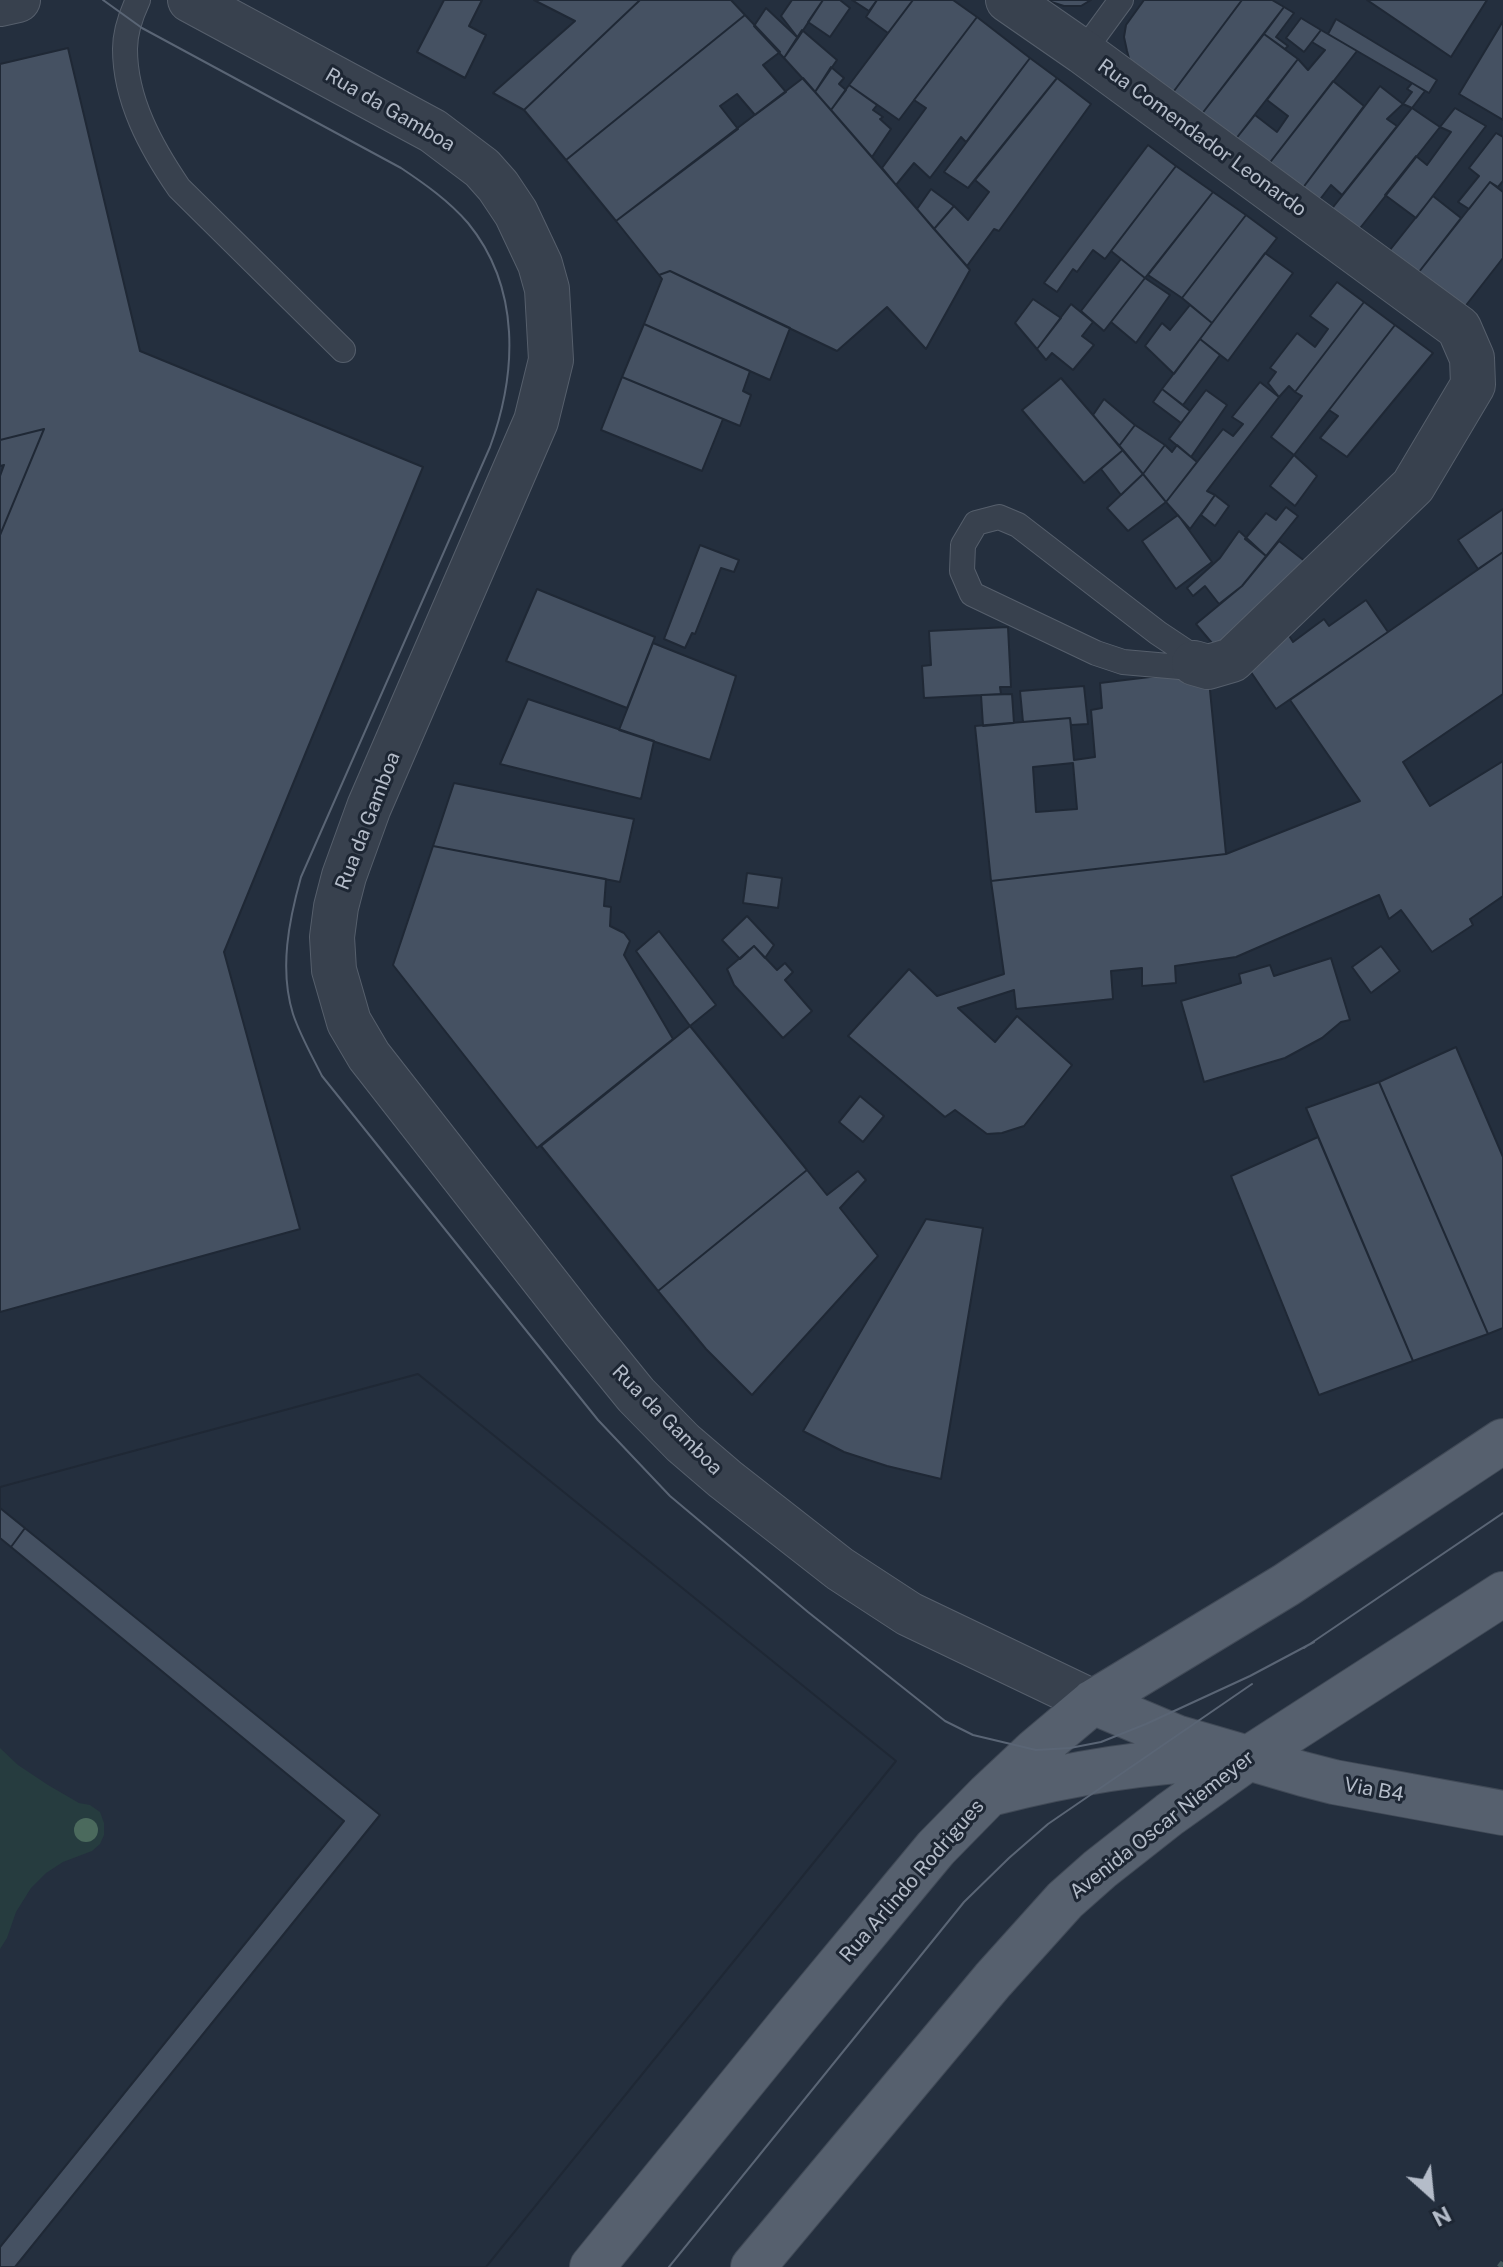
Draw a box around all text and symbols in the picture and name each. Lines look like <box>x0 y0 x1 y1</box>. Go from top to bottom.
street label: Rua Comendador Leonardo <box>1093 54 1311 222</box>
street label: Rua da Gamboa <box>321 63 459 157</box>
street label: Rua da Gamboa <box>331 749 405 893</box>
street label: Rua da Gamboa <box>607 1360 727 1480</box>
street label: Avenida Oscar Niemeyer <box>1065 1746 1259 1904</box>
street label: Via B4 <box>1342 1773 1406 1807</box>
street label: Rua Arlindo Rodrigues <box>835 1795 989 1967</box>
north arrow <box>1391 2155 1471 2235</box>
text: N <box>1428 2201 1455 2232</box>

